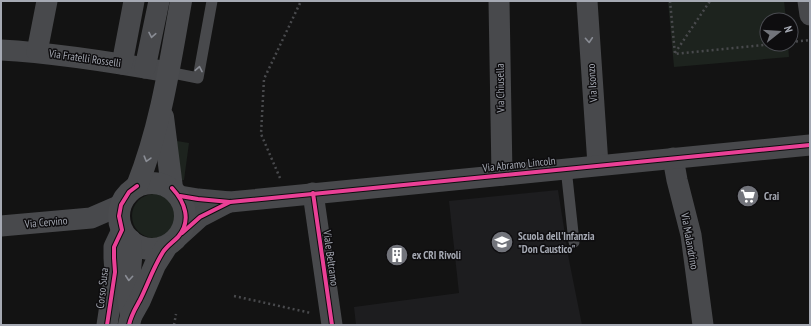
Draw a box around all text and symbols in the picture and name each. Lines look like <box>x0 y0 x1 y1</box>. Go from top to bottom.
north arrow <box>759 12 799 52</box>
text: N <box>781 24 796 34</box>
one-way arrow <box>148 32 157 38</box>
one-way arrow <box>585 37 594 43</box>
street label: Via Fratelli Rosselli <box>47 46 122 70</box>
street label: Via Chiusella <box>493 63 507 114</box>
street label: Via Isonzo <box>584 63 600 104</box>
one-way arrow <box>195 66 203 72</box>
street label: Via Abramo Lincoln <box>481 153 556 175</box>
one-way arrow <box>143 155 152 162</box>
supermarket icon: Crai <box>735 183 761 209</box>
place label: Crai <box>764 189 780 203</box>
street label: Via Malandrino <box>678 211 702 271</box>
street label: Via Cervino <box>23 213 68 231</box>
street label: Viale Beltramo <box>320 228 342 287</box>
school or university icon: Scuola dell'Infanzia "Don Caustico" <box>489 229 515 255</box>
place label: Scuola dell'Infanzia "Don Caustico" <box>518 229 595 256</box>
building icon: ex CRI Rivoli <box>384 242 410 268</box>
place label: ex CRI Rivoli <box>412 248 462 262</box>
street label: Corso Susa <box>93 267 111 309</box>
one-way arrow <box>125 275 134 281</box>

